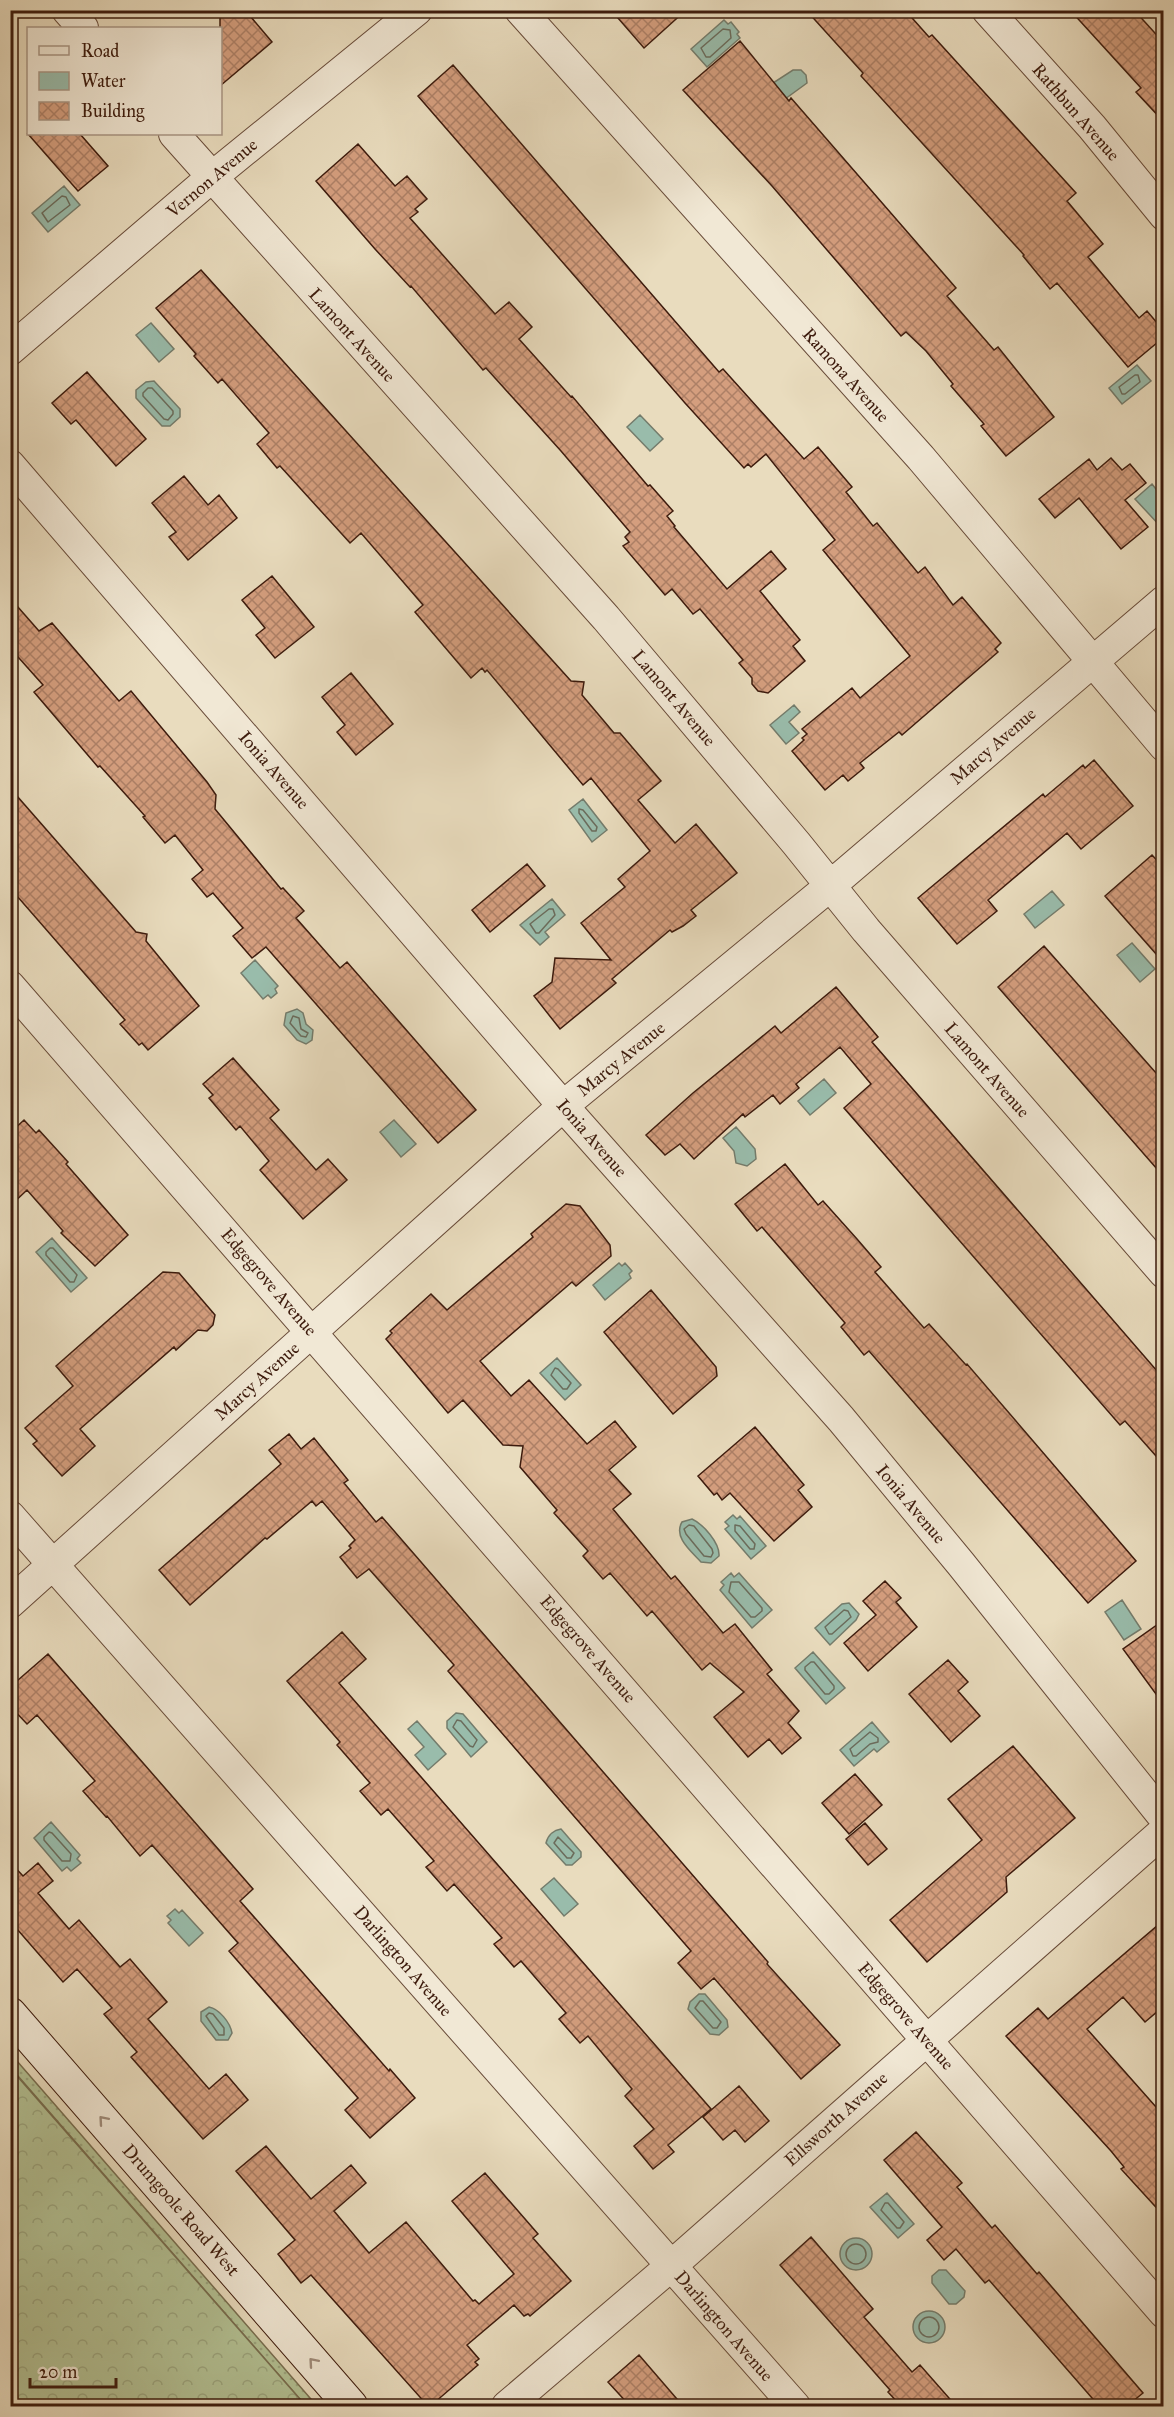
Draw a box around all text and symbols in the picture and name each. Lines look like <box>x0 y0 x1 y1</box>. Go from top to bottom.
legend <box>27 27 222 135</box>
text: Road <box>81 40 119 62</box>
street label: Rathbun Avenue <box>1028 59 1124 165</box>
text: Water <box>81 70 126 92</box>
text: Building <box>81 100 145 123</box>
street label: Vernon Avenue <box>161 134 262 223</box>
street label: Lamont Avenue <box>304 283 400 387</box>
street label: Ramona Avenue <box>798 323 894 427</box>
street label: Lamont Avenue <box>627 645 721 751</box>
street label: Marcy Avenue <box>945 703 1041 789</box>
street label: Ionia Avenue <box>234 726 314 814</box>
street label: Marcy Avenue <box>573 1017 669 1101</box>
street label: Lamont Avenue <box>940 1018 1034 1122</box>
street label: Ionia Avenue <box>552 1094 632 1182</box>
street label: Edgegrove Avenue <box>215 1224 322 1341</box>
street label: Marcy Avenue <box>210 1337 304 1425</box>
street label: Ionia Avenue <box>871 1460 951 1548</box>
street label: Edgegrove Avenue <box>534 1591 641 1708</box>
street label: Darlington Avenue <box>348 1901 457 2022</box>
street label: Edgegrove Avenue <box>852 1958 959 2075</box>
street label: Ellsworth Avenue <box>780 2067 892 2171</box>
one-way arrow <box>99 2116 110 2127</box>
street label: Drumgoole Road West <box>117 2139 245 2282</box>
street label: Darlington Avenue <box>669 2266 778 2387</box>
scale bar <box>30 2351 116 2389</box>
one-way arrow <box>309 2358 320 2369</box>
text: 20 m <box>39 2361 77 2383</box>

